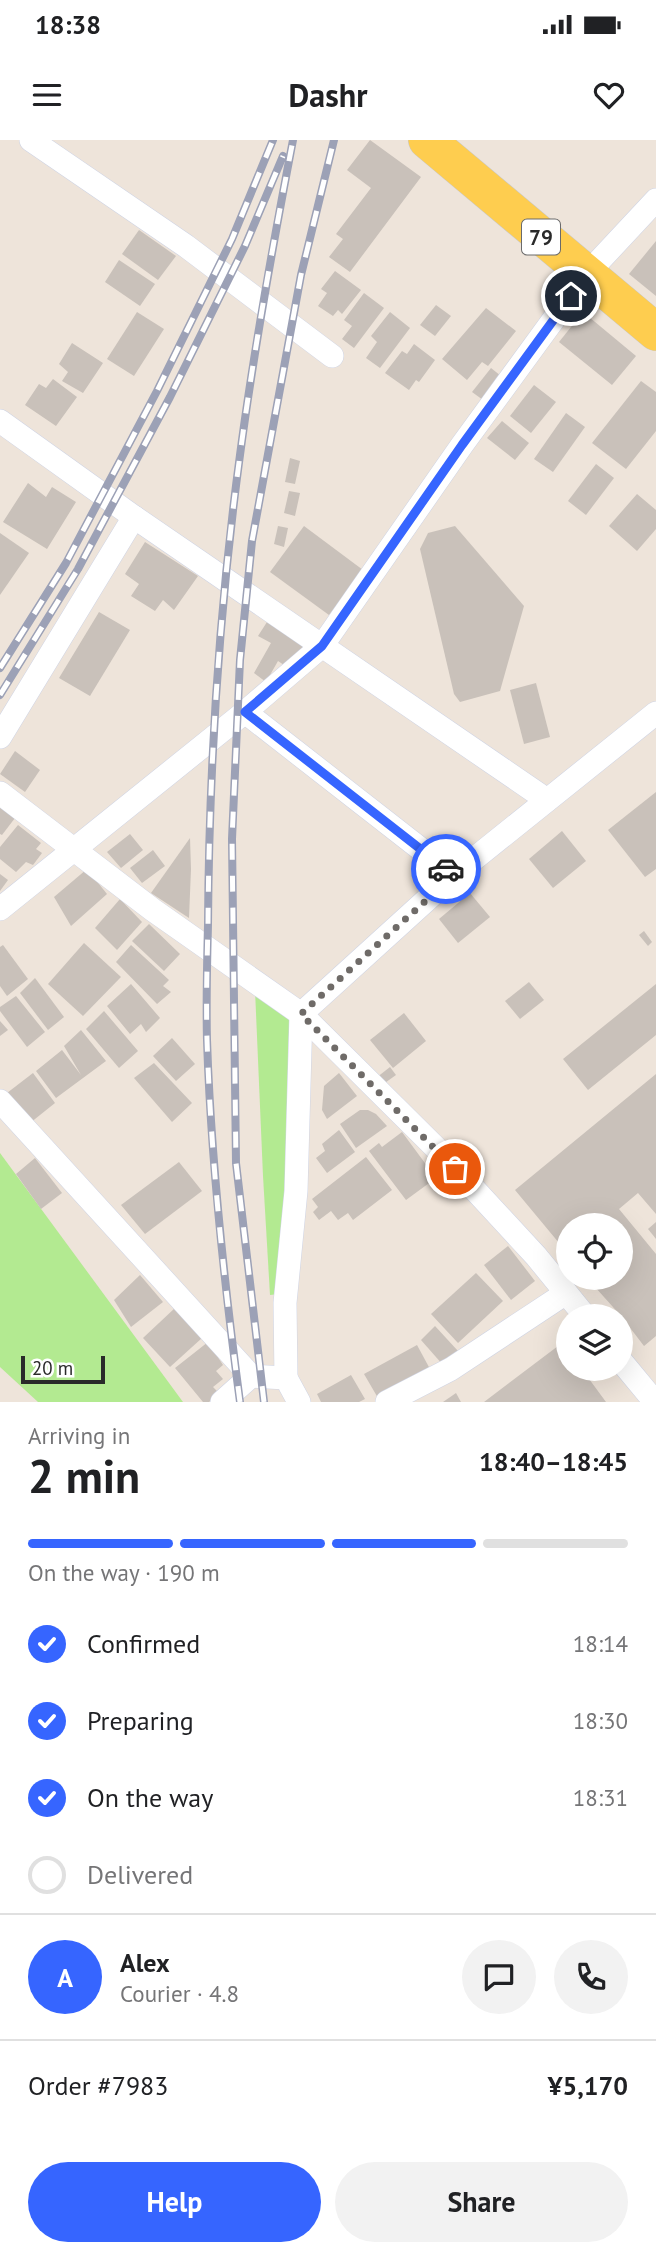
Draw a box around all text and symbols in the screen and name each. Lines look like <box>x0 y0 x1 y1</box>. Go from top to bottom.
text: 18:38 <box>35 8 101 41</box>
text: Dashr <box>289 74 367 116</box>
icon: menu <box>28 76 66 114</box>
icon: heart <box>590 76 628 114</box>
road number: 79 <box>522 220 560 254</box>
pin <box>541 266 601 326</box>
icon: home <box>552 277 590 315</box>
courier <box>411 834 481 904</box>
icon: car <box>427 850 465 888</box>
pin <box>425 1139 485 1199</box>
icon: bag <box>436 1150 474 1188</box>
map controls <box>556 1213 633 1381</box>
button: locate <box>556 1213 633 1290</box>
button: layers <box>556 1304 633 1381</box>
scale bar <box>21 1353 105 1385</box>
text: 20 m <box>32 1356 73 1380</box>
text: Arriving in <box>28 1421 130 1450</box>
text: 18:40–18:45 <box>479 1445 628 1478</box>
text: 2 min <box>28 1446 140 1506</box>
text: On the way · 190 m <box>28 1558 220 1587</box>
icon: check <box>28 1625 66 1663</box>
text: Confirmed <box>87 1627 200 1660</box>
text: 18:14 <box>573 1629 628 1658</box>
icon: check <box>28 1702 66 1740</box>
text: Preparing <box>87 1704 194 1737</box>
text: 18:30 <box>573 1706 628 1735</box>
icon: check <box>28 1779 66 1817</box>
text: On the way <box>87 1781 213 1814</box>
text: 18:31 <box>573 1783 628 1812</box>
text: Delivered <box>87 1858 193 1891</box>
button: chat <box>462 1940 536 2014</box>
button: phone <box>554 1940 628 2014</box>
text: Alex <box>120 1946 170 1979</box>
text: A <box>57 1961 73 1994</box>
text: Courier · 4.8 <box>120 1979 239 2008</box>
text: Order #7983 <box>28 2069 168 2102</box>
text: ¥5,170 <box>548 2069 628 2102</box>
button: Help <box>28 2162 321 2242</box>
button: Share <box>335 2162 628 2242</box>

